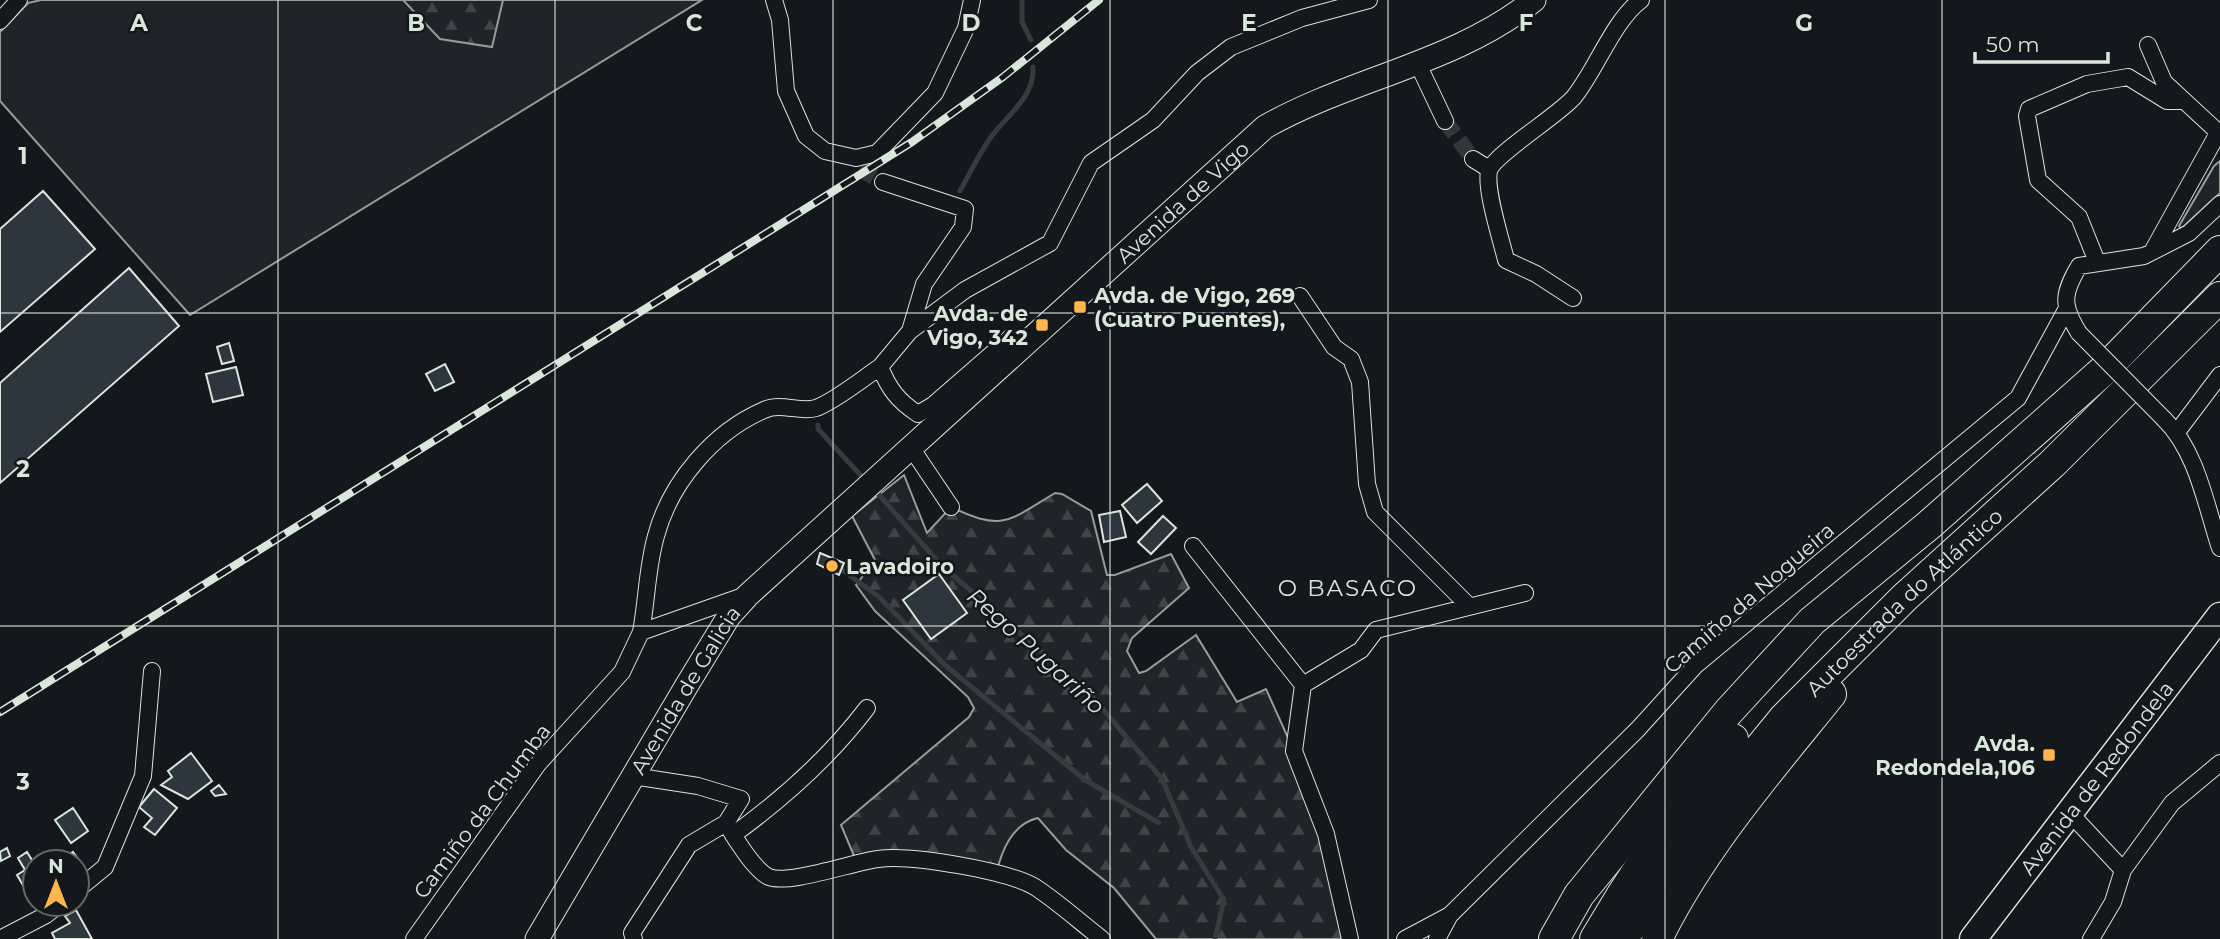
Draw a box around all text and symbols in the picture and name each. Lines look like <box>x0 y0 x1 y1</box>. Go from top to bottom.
text: A <box>129 9 148 37</box>
text: B <box>407 9 425 37</box>
text: C <box>686 9 703 37</box>
text: D <box>962 9 981 37</box>
text: E <box>1241 9 1257 37</box>
text: F <box>1519 9 1534 37</box>
text: G <box>1795 9 1813 37</box>
scale bar <box>1975 21 2108 65</box>
text: 50 m <box>1986 32 2040 57</box>
street label: Avenida de Vigo <box>1111 135 1254 268</box>
text: 1 <box>18 142 28 170</box>
place label: Avda. de Vigo, 269 (Cuatro Puentes), <box>1093 283 1295 332</box>
marker: Avda. de Vigo, 269 (Cuatro Puentes), <box>1072 299 1088 315</box>
place label: Avda. de Vigo, 342 <box>926 301 1028 350</box>
marker: Avda. de Vigo, 342 <box>1034 317 1050 333</box>
text: 2 <box>16 455 30 483</box>
street label: Autoestrada do Atlántico <box>1801 503 2007 701</box>
street label: Camiño da Nogueira <box>1659 517 1839 679</box>
place label: Lavadoiro <box>846 554 954 579</box>
marker: Lavadoiro <box>824 558 840 574</box>
district label: O BASACO <box>1278 574 1418 602</box>
water label: Rego Pugariño <box>962 582 1110 720</box>
street label: Avenida de Galicia <box>625 600 745 778</box>
street label: Avenida de Redondela <box>2014 676 2178 880</box>
street label: Camiño da Chumba <box>408 719 556 903</box>
place label: Avda. Redondela,106 <box>1875 731 2035 780</box>
marker: Avda. Redondela,106 <box>2041 747 2057 763</box>
text: 3 <box>15 768 30 796</box>
north arrow <box>21 848 91 918</box>
text: N <box>48 855 64 878</box>

